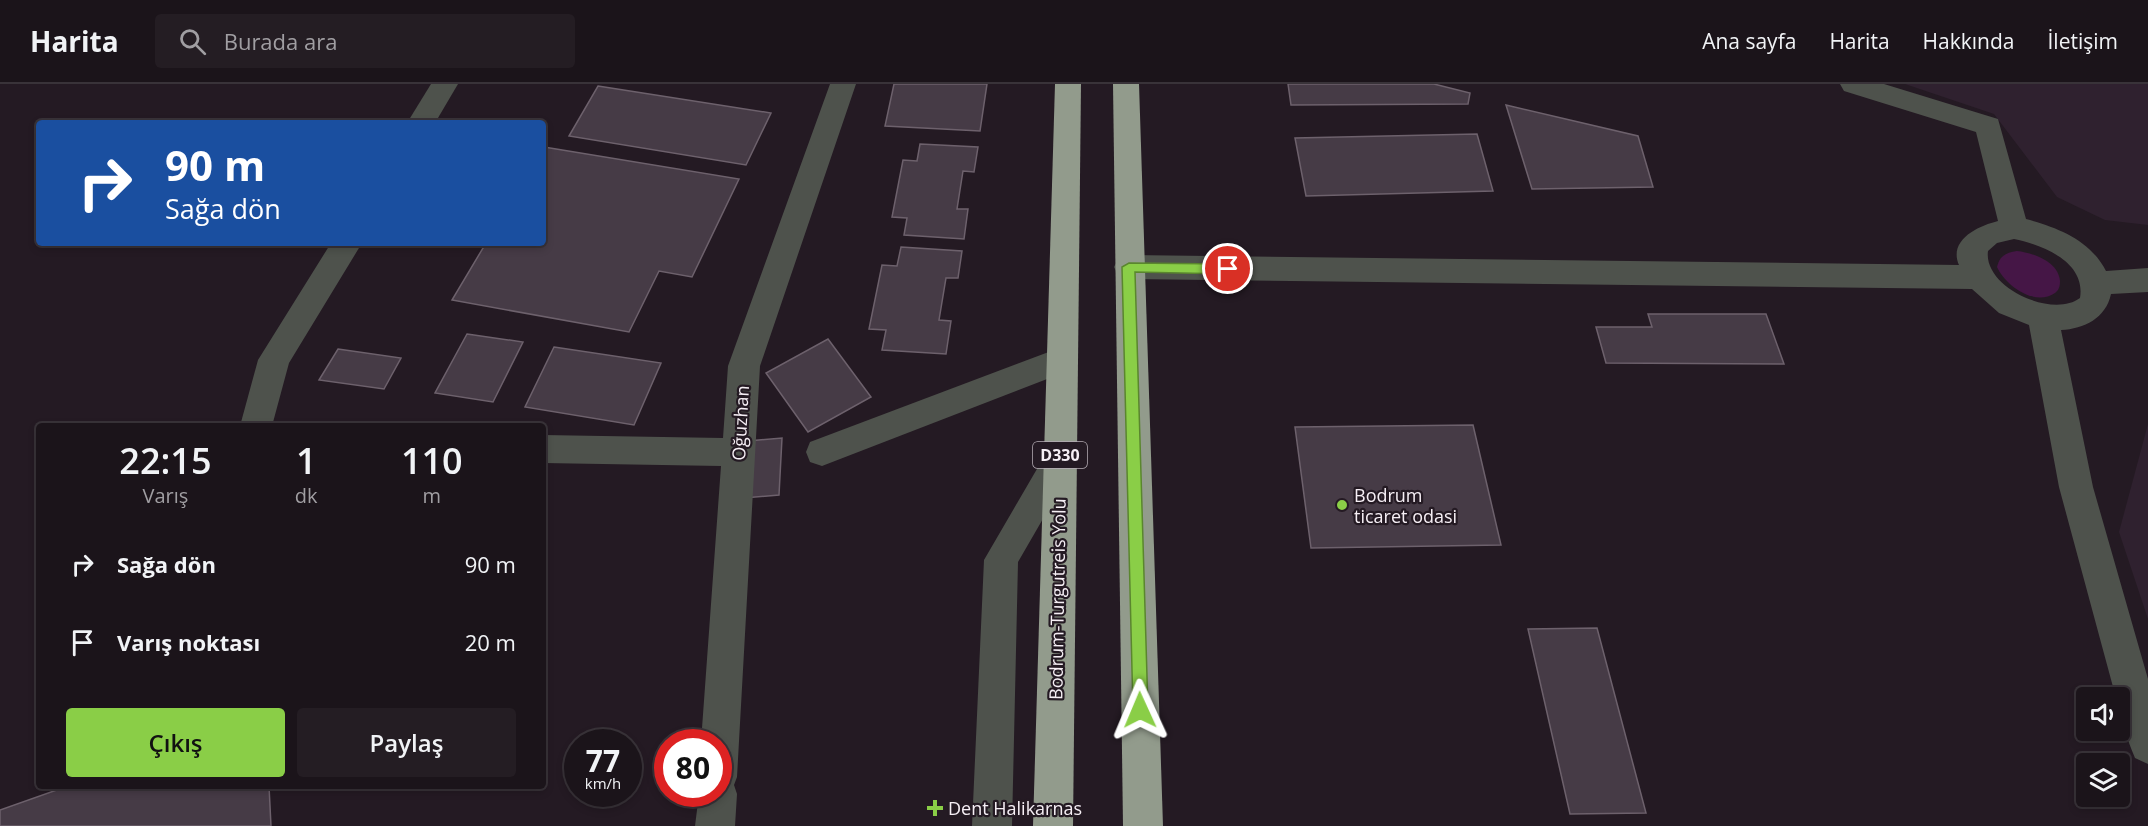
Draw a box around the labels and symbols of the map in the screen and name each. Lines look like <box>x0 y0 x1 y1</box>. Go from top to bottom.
pin <box>1202 243 1253 294</box>
street label: Oğuzhan <box>726 385 754 461</box>
road number: D330 <box>1033 442 1087 468</box>
place label: Bodrum ticaret odasi <box>1354 483 1457 528</box>
street label: Bodrum-Turgutreis Yolu <box>1043 498 1071 700</box>
marker: Bodrum ticaret odasi <box>1335 498 1349 512</box>
position arrow <box>1108 678 1172 742</box>
speed limit sign: 80 <box>654 729 732 807</box>
place label: Dent Halikarnas <box>948 796 1082 820</box>
marker: Dent Halikarnas <box>926 799 944 817</box>

